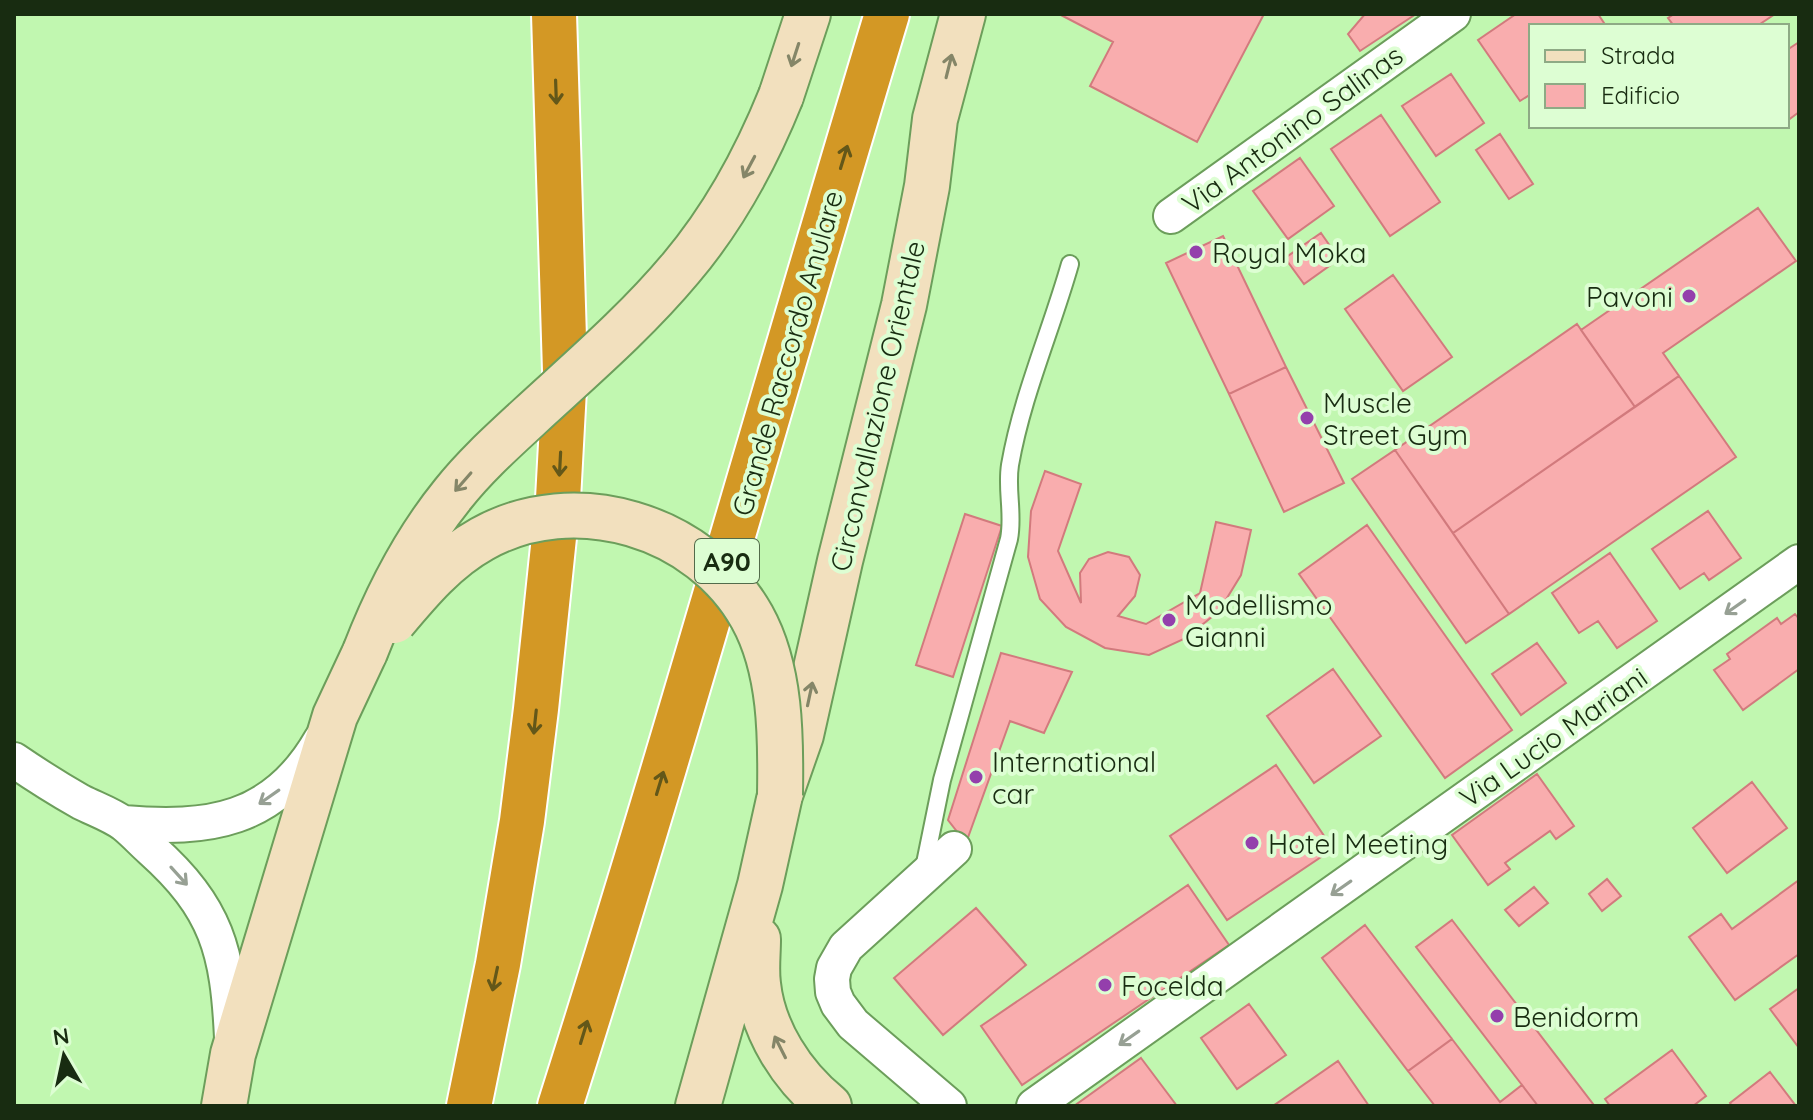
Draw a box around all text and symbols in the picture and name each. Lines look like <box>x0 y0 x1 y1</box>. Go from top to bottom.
legend <box>1529 24 1789 128</box>
street label: Via Antonino Salinas <box>1175 37 1409 221</box>
text: Strada <box>1601 40 1675 70</box>
one-way arrow <box>786 42 801 67</box>
one-way arrow <box>942 54 957 80</box>
one-way arrow <box>549 78 564 105</box>
text: Edificio <box>1601 80 1680 110</box>
one-way arrow <box>837 145 852 171</box>
one-way arrow <box>741 155 757 178</box>
street label: Grande Raccordo Anulare <box>724 186 850 520</box>
place label: Royal Moka <box>1212 235 1366 270</box>
street label: Circonvallazione Orientale <box>822 237 932 575</box>
marker: Royal Moka <box>1187 243 1205 261</box>
place label: Pavoni <box>1586 279 1673 314</box>
marker: Pavoni <box>1680 287 1698 305</box>
place label: Muscle Street Gym <box>1323 385 1468 452</box>
marker: Muscle Street Gym <box>1298 409 1316 427</box>
one-way arrow <box>552 450 567 477</box>
one-way arrow <box>454 472 472 492</box>
road number: A90 <box>695 539 759 583</box>
place label: Modellismo Gianni <box>1185 587 1332 654</box>
one-way arrow <box>1725 599 1747 615</box>
marker: Modellismo Gianni <box>1160 611 1178 629</box>
street label: Via Lucio Mariani <box>1452 659 1654 815</box>
one-way arrow <box>803 681 818 707</box>
one-way arrow <box>527 708 542 735</box>
place label: International car <box>992 744 1156 811</box>
marker: International car <box>967 768 985 786</box>
one-way arrow <box>654 771 668 796</box>
one-way arrow <box>258 789 280 805</box>
place label: Hotel Meeting <box>1268 826 1448 861</box>
marker: Hotel Meeting <box>1243 834 1261 852</box>
one-way arrow <box>170 866 188 886</box>
one-way arrow <box>1330 880 1352 896</box>
one-way arrow <box>487 966 502 992</box>
place label: Focelda <box>1121 968 1224 1003</box>
marker: Focelda <box>1096 976 1114 994</box>
place label: Benidorm <box>1513 999 1639 1034</box>
marker: Benidorm <box>1488 1007 1506 1025</box>
north arrow <box>24 1016 104 1096</box>
one-way arrow <box>577 1019 592 1045</box>
text: N <box>51 1021 71 1051</box>
one-way arrow <box>1119 1029 1140 1046</box>
one-way arrow <box>771 1035 787 1059</box>

